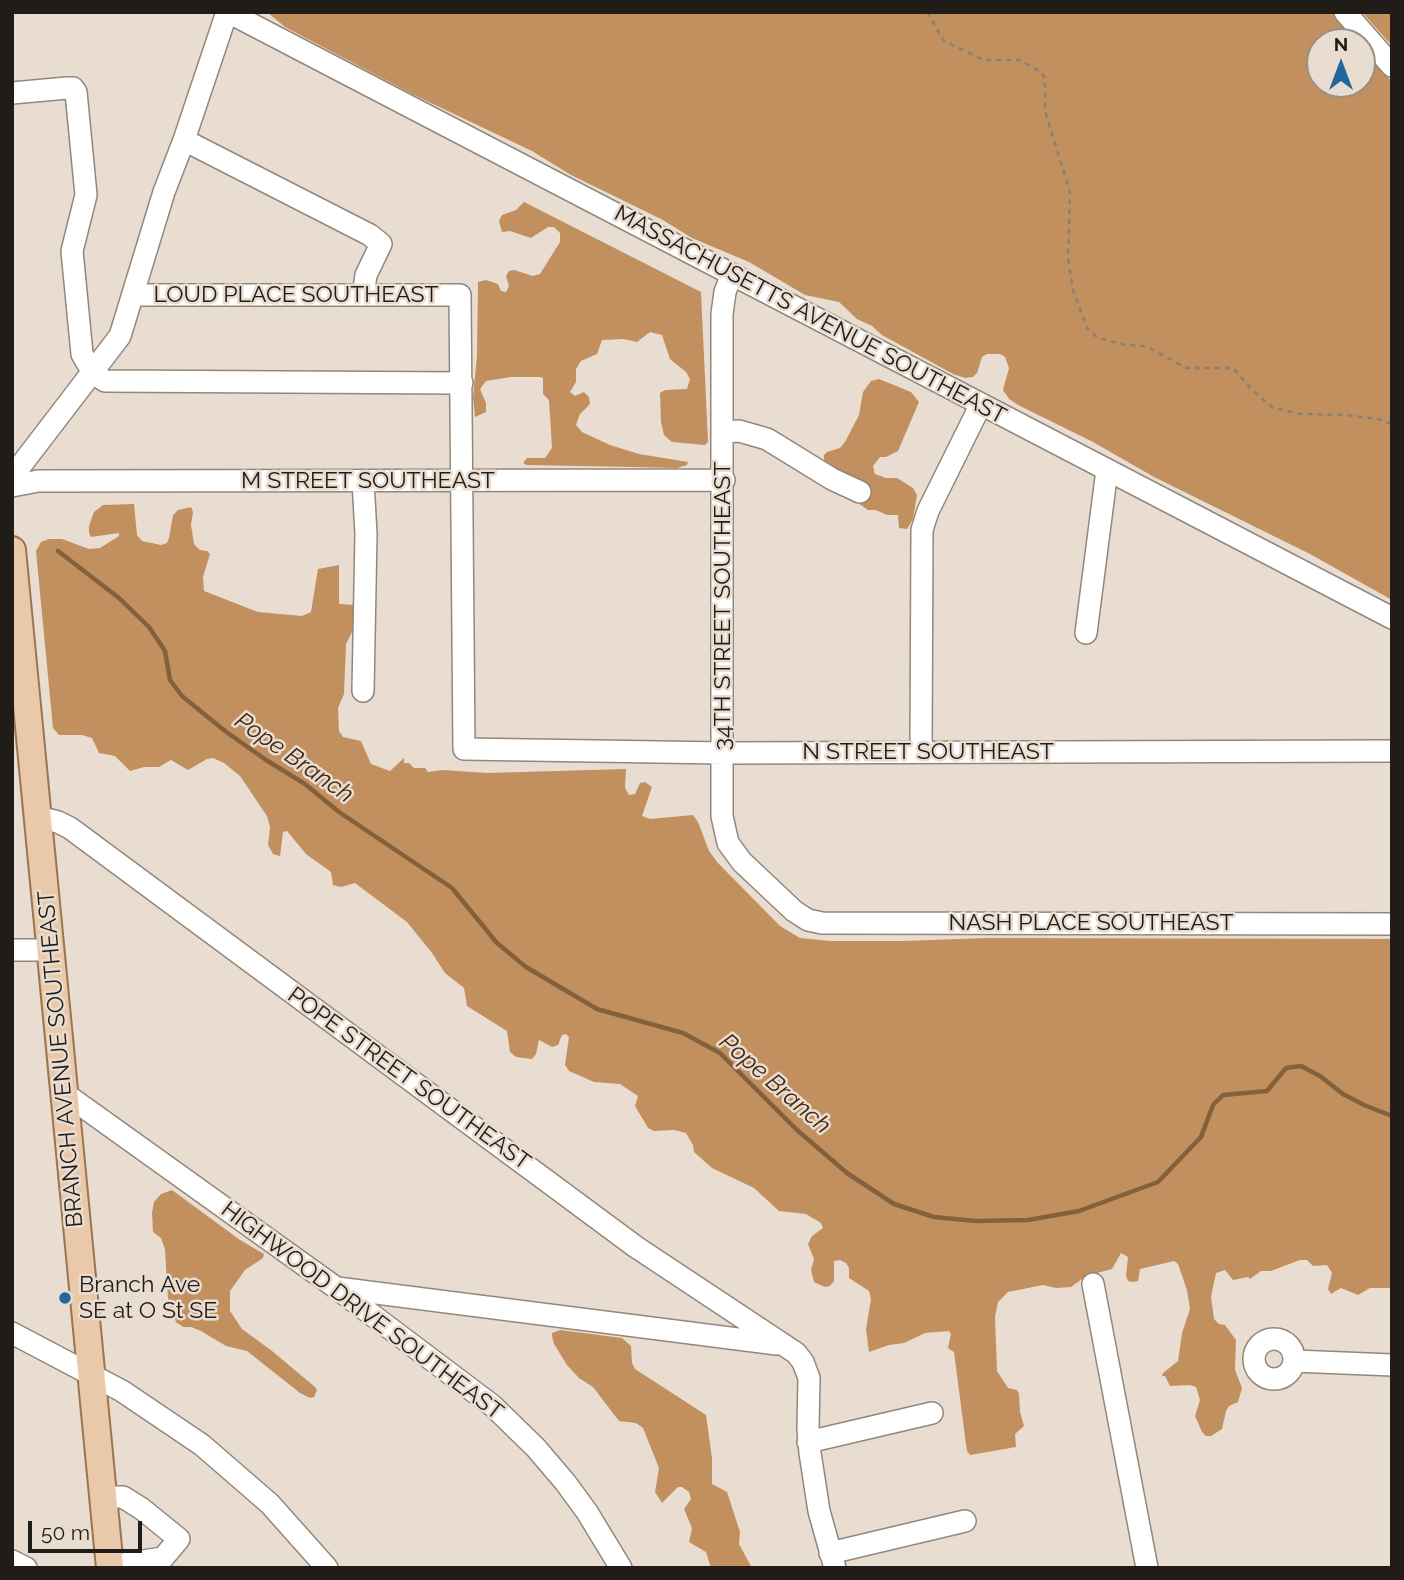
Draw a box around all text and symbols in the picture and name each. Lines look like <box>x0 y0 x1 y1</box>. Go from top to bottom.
north arrow <box>1306 28 1376 98</box>
text: N <box>1334 33 1348 55</box>
street label: MASSACHUSETTS AVENUE SOUTHEAST <box>609 200 1011 430</box>
street label: LOUD PLACE SOUTHEAST <box>154 281 438 309</box>
street label: 34TH STREET SOUTHEAST <box>709 462 737 750</box>
street label: M STREET SOUTHEAST <box>241 467 495 495</box>
water label: Pope Branch <box>229 707 359 809</box>
street label: N STREET SOUTHEAST <box>802 738 1054 766</box>
street label: BRANCH AVENUE SOUTHEAST <box>33 890 89 1228</box>
street label: NASH PLACE SOUTHEAST <box>948 909 1234 937</box>
street label: POPE STREET SOUTHEAST <box>282 982 536 1176</box>
water label: Pope Branch <box>713 1028 837 1140</box>
street label: HIGHWOOD DRIVE SOUTHEAST <box>216 1196 508 1426</box>
place label: Branch Ave SE at O St SE <box>79 1271 217 1325</box>
marker: Branch Ave SE at O St SE <box>57 1290 73 1306</box>
scale bar <box>32 1506 145 1550</box>
text: 50 m <box>41 1520 90 1545</box>

